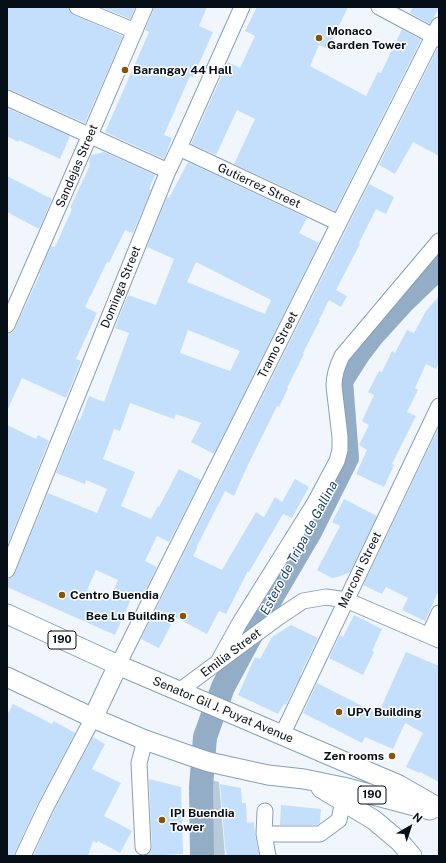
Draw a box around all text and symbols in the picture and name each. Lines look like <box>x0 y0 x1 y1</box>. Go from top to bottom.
place label: Monaco Garden Tower <box>327 24 406 52</box>
marker: Monaco Garden Tower <box>314 33 324 43</box>
place label: Barangay 44 Hall <box>133 63 232 77</box>
marker: Barangay 44 Hall <box>120 65 130 75</box>
street label: Sandejas Street <box>53 122 101 210</box>
street label: Gutierrez Street <box>215 160 303 212</box>
street label: Dominga Street <box>98 244 144 330</box>
street label: Tramo Street <box>255 309 301 381</box>
water label: Estero de Tripa de Gallina <box>257 478 341 618</box>
street label: Marconi Street <box>335 530 385 610</box>
place label: Centro Buendia <box>70 588 159 602</box>
marker: Centro Buendia <box>57 590 67 600</box>
place label: Bee Lu Building <box>86 609 175 623</box>
marker: Bee Lu Building <box>178 611 188 621</box>
street label: Emilia Street <box>198 626 264 680</box>
road number: 190 <box>48 631 76 649</box>
street label: Senator Gil J. Puyat Avenue <box>150 674 296 746</box>
place label: UPY Building <box>347 705 421 719</box>
marker: UPY Building <box>334 707 344 717</box>
place label: Zen rooms <box>324 749 384 763</box>
marker: Zen rooms <box>387 751 397 761</box>
road number: 190 <box>358 786 386 804</box>
place label: IPI Buendia Tower <box>170 806 235 834</box>
north arrow <box>390 807 430 847</box>
text: N <box>410 810 425 825</box>
marker: IPI Buendia Tower <box>157 815 167 825</box>

